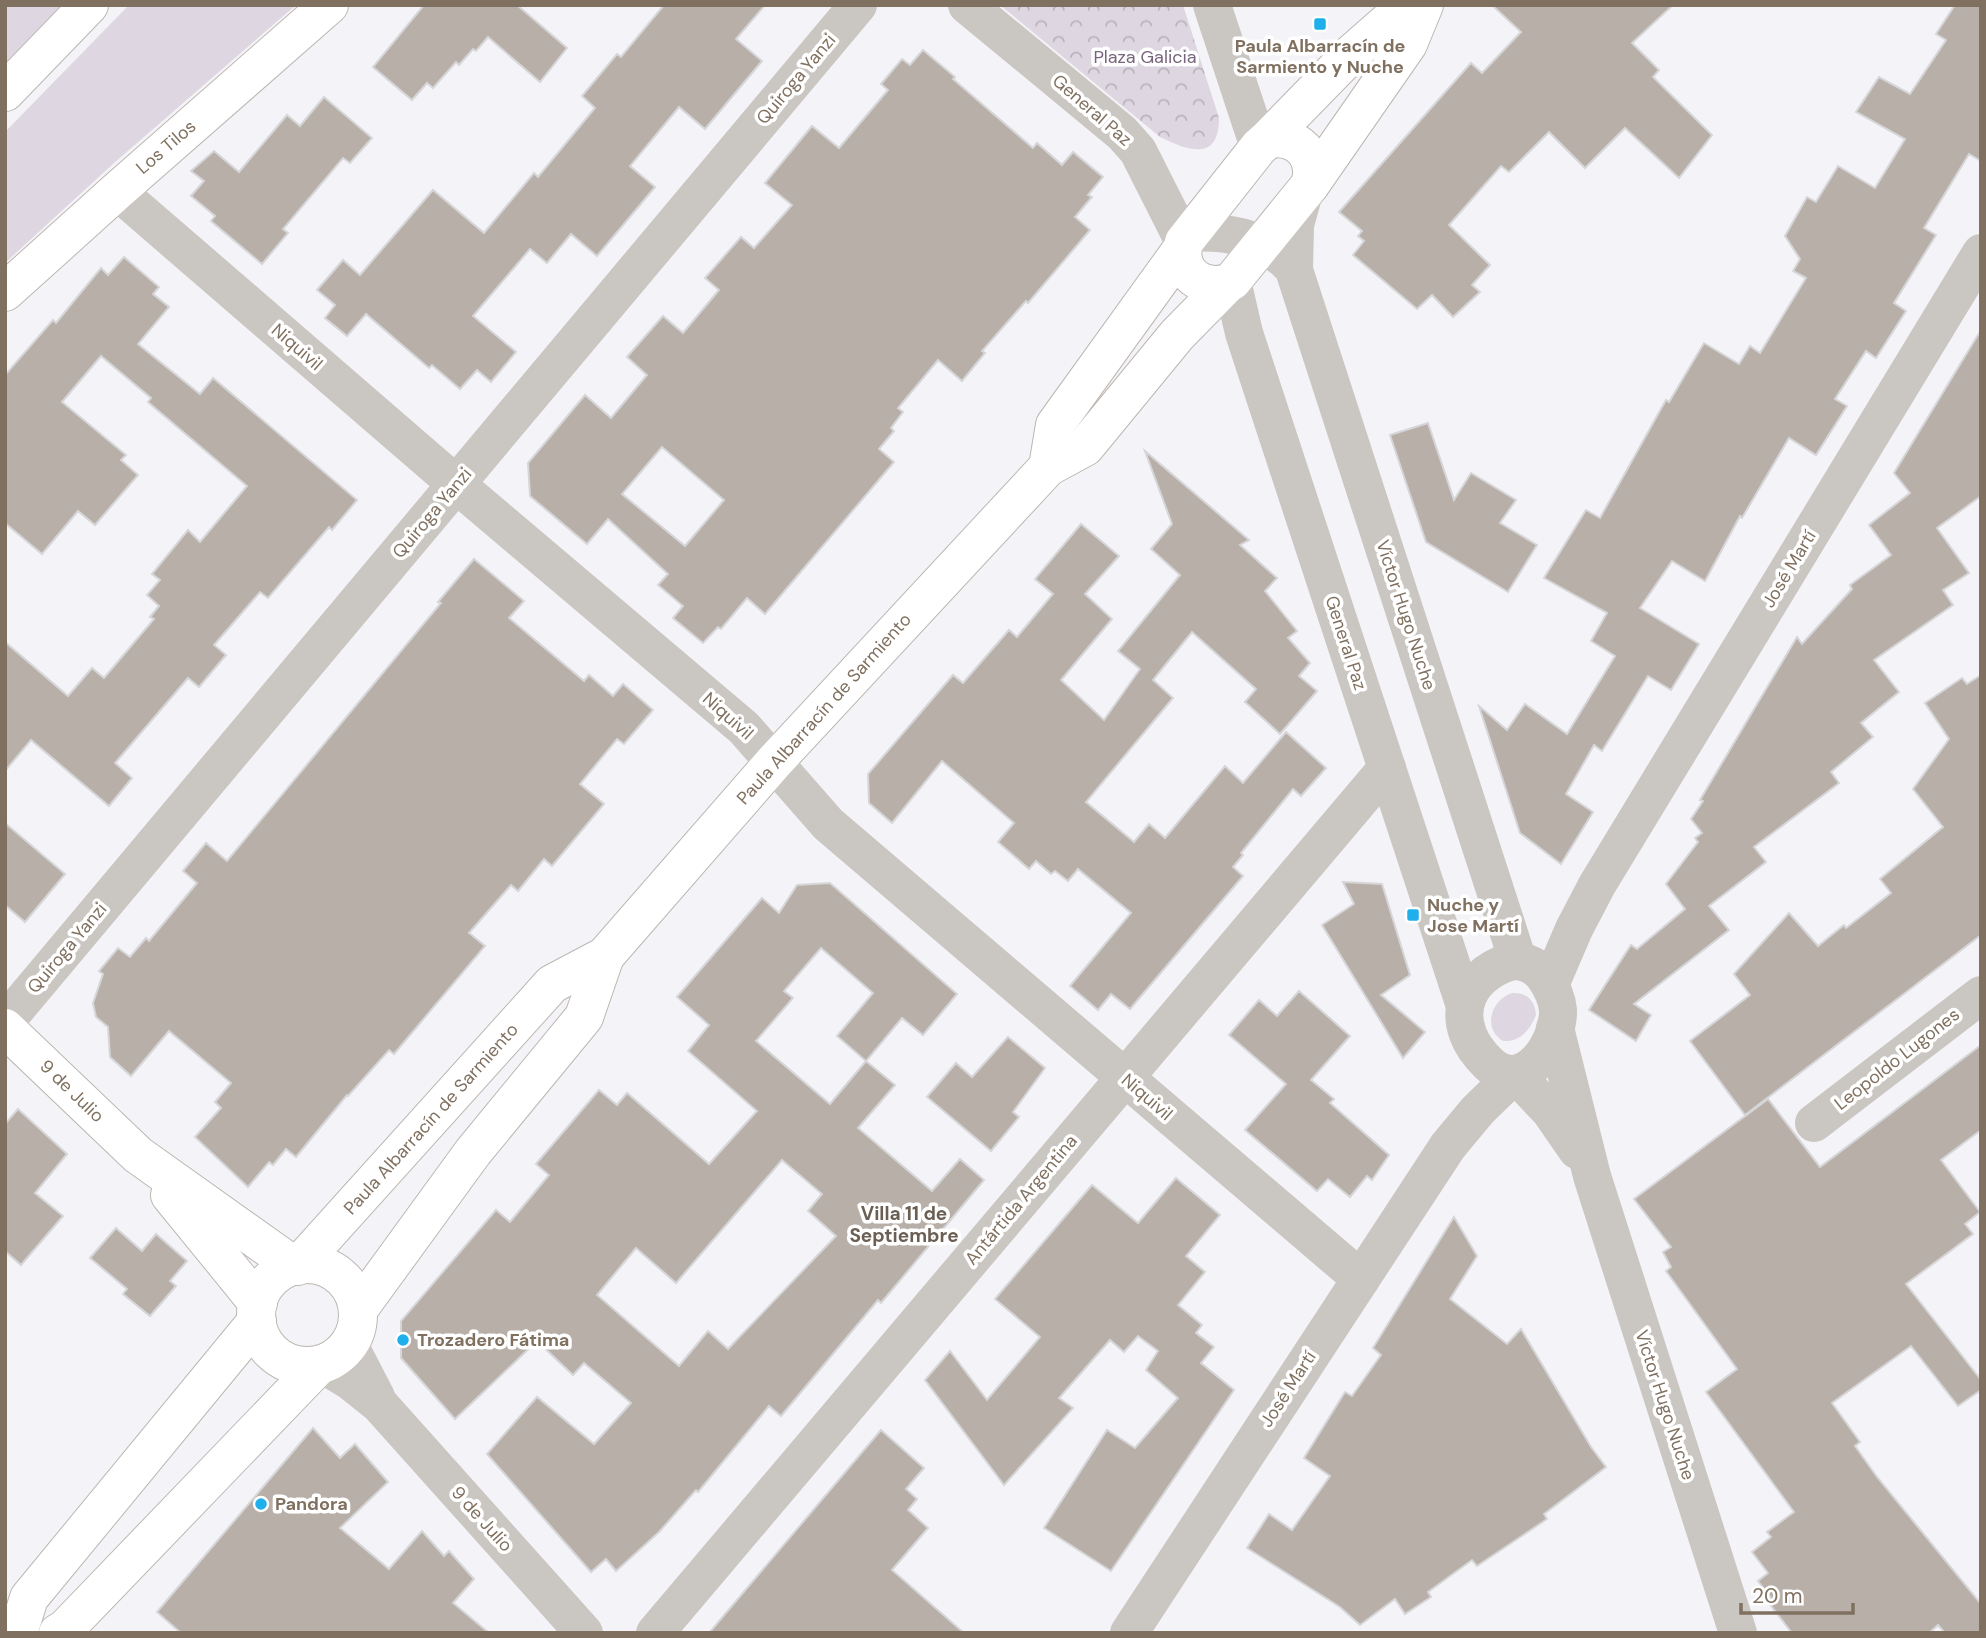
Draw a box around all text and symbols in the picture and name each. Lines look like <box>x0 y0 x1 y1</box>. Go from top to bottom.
marker: Paula Albarracín de Sarmiento y Nuche <box>1312 16 1328 32</box>
street label: Quiroga Yanzi <box>751 29 841 129</box>
place label: Paula Albarracín de Sarmiento y Nuche <box>1235 34 1405 79</box>
park label: Plaza Galicia <box>1093 45 1197 69</box>
street label: General Paz <box>1047 69 1137 151</box>
street label: Los Tilos <box>131 114 201 180</box>
street label: Niquivil <box>266 318 328 376</box>
street label: Quiroga Yanzi <box>387 463 477 563</box>
street label: José Martí <box>1756 526 1822 612</box>
street label: Víctor Hugo Nuche <box>1370 537 1442 693</box>
street label: General Paz <box>1319 593 1373 693</box>
street label: Paula Albarracín de Sarmiento <box>731 608 917 810</box>
street label: Niquivil <box>697 687 759 745</box>
place label: Nuche y Jose Martí <box>1427 893 1519 938</box>
street label: Quiroga Yanzi <box>22 898 112 998</box>
marker: Nuche y Jose Martí <box>1405 907 1421 923</box>
street label: Leopoldo Lugones <box>1830 1003 1964 1115</box>
street label: Paula Albarracín de Sarmiento <box>338 1018 524 1220</box>
street label: 9 de Julio <box>35 1054 109 1128</box>
street label: Niquivil <box>1116 1068 1178 1126</box>
street label: Antártida Argentina <box>959 1130 1083 1270</box>
district label: Villa 11 de Septiembre <box>849 1201 959 1248</box>
street label: Víctor Hugo Nuche <box>1629 1327 1701 1483</box>
place label: Trozadero Fátima <box>417 1328 569 1352</box>
marker: Trozadero Fátima <box>395 1332 411 1348</box>
street label: José Martí <box>1254 1346 1322 1432</box>
street label: 9 de Julio <box>446 1481 518 1557</box>
place label: Pandora <box>275 1492 348 1516</box>
marker: Pandora <box>253 1496 269 1512</box>
scale bar <box>1741 1572 1853 1616</box>
text: 20 m <box>1752 1582 1803 1610</box>

